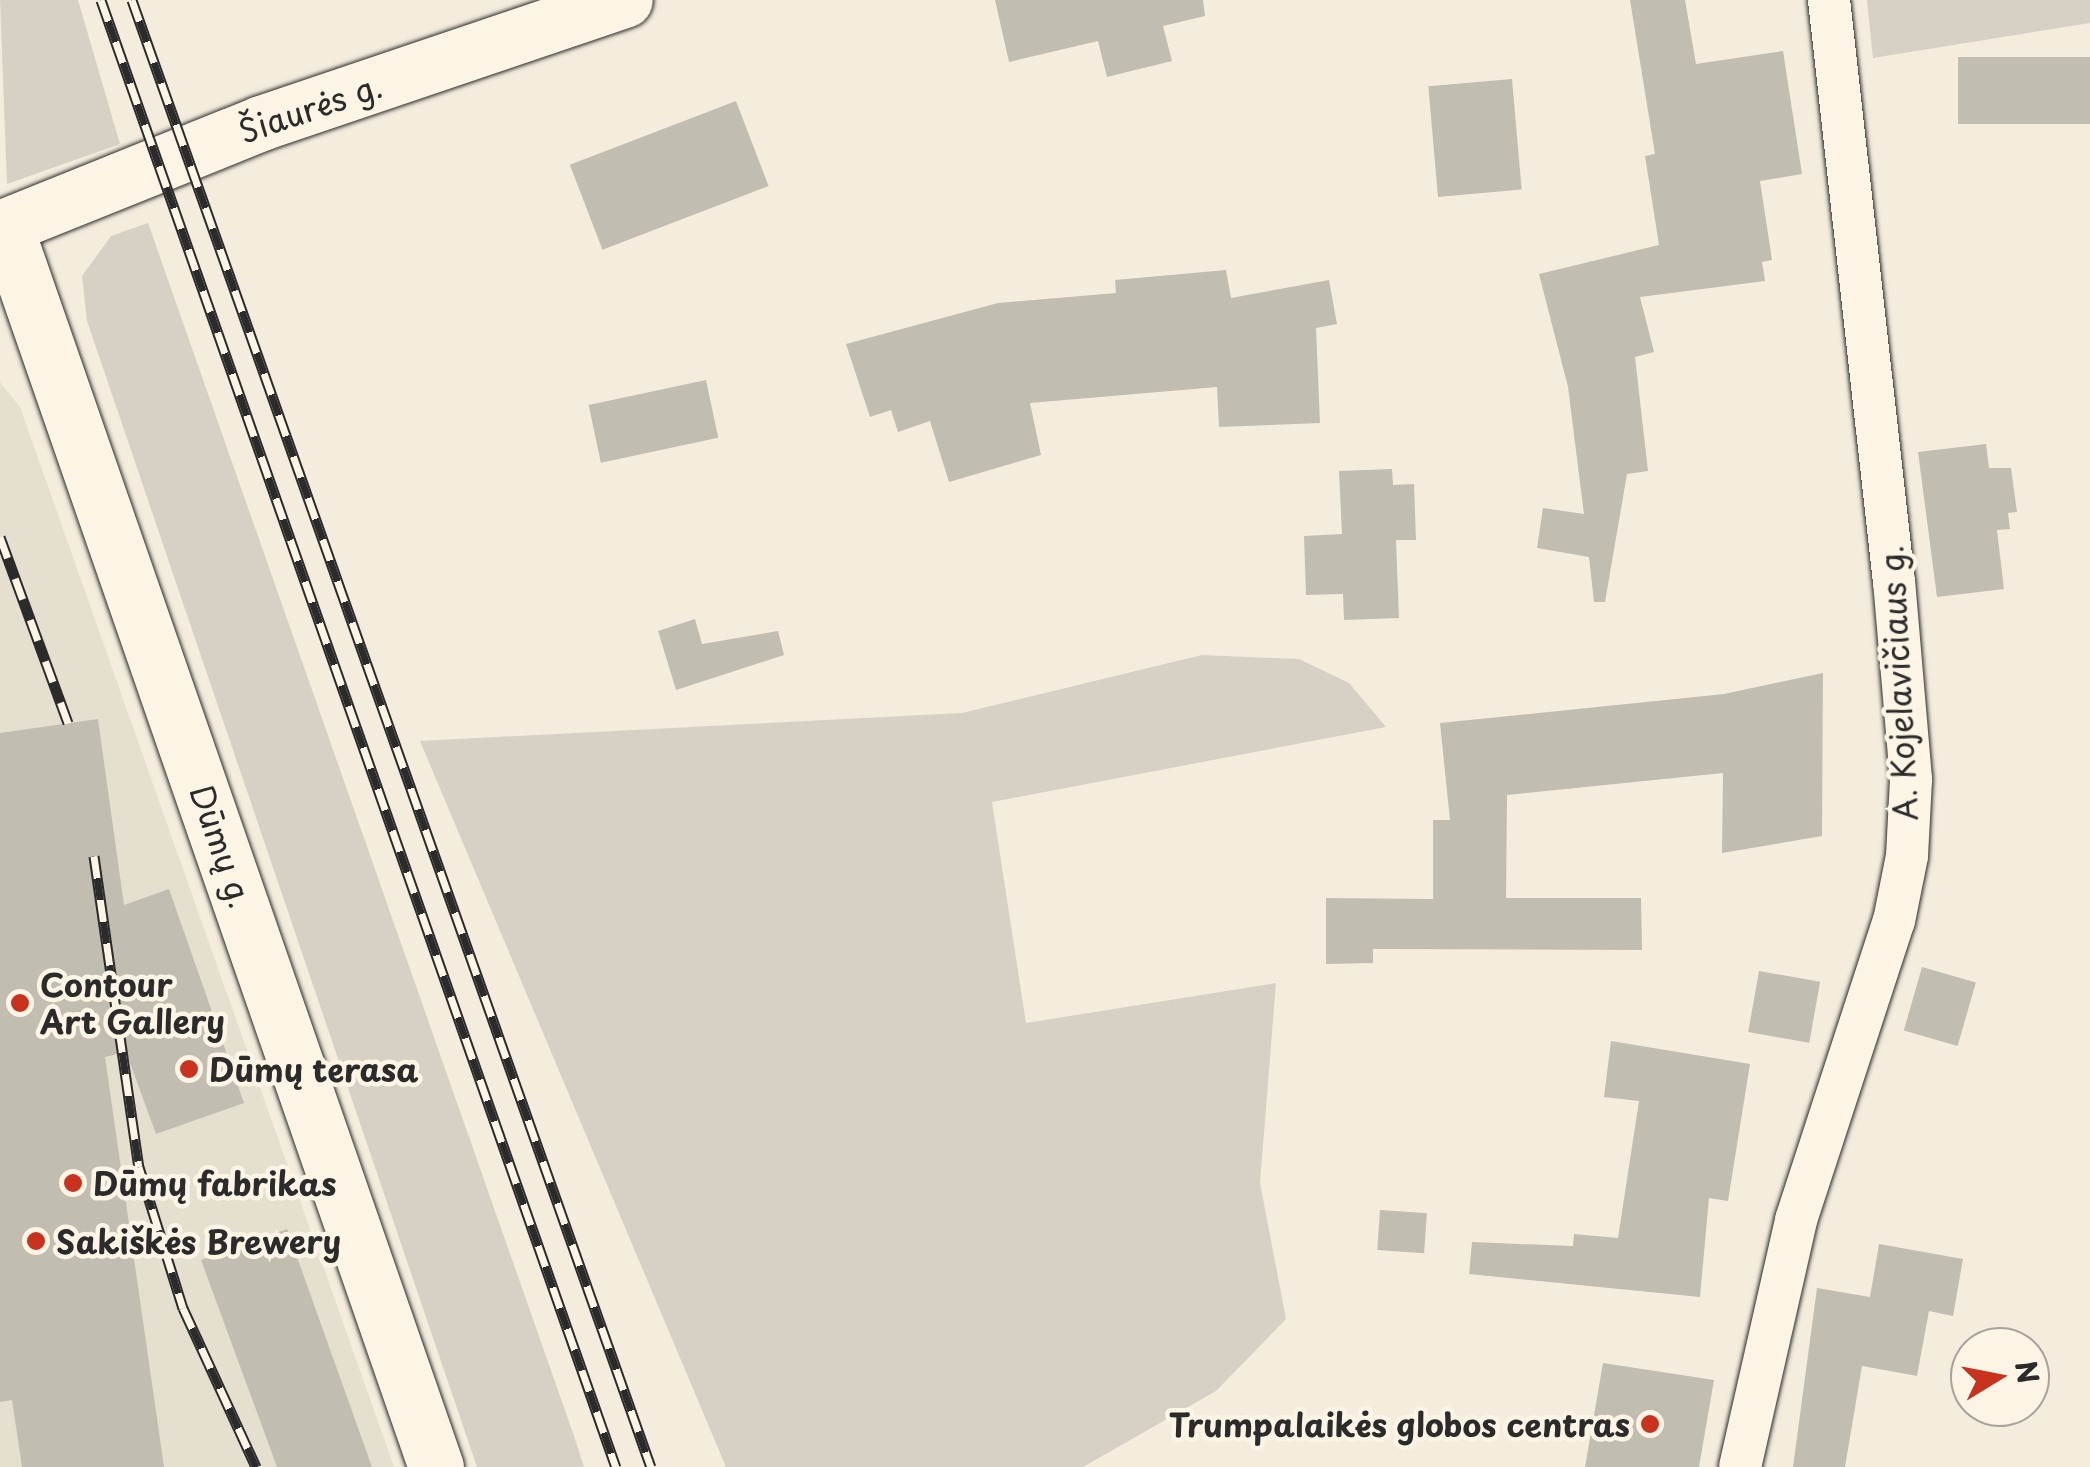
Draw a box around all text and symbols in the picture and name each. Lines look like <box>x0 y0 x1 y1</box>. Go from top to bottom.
street label: Šiaurės g. <box>233 66 387 150</box>
street label: A. Kojelavičiaus g. <box>1872 543 1924 823</box>
street label: Dūmų g. <box>183 779 261 913</box>
place label: Contour Art Gallery <box>40 966 227 1041</box>
marker: Contour Art Gallery <box>9 992 31 1014</box>
place label: Dūmų terasa <box>209 1050 421 1088</box>
marker: Dūmų terasa <box>178 1058 200 1080</box>
place label: Dūmų fabrikas <box>93 1164 336 1202</box>
marker: Dūmų fabrikas <box>62 1172 84 1194</box>
place label: Sakiškės Brewery <box>56 1222 343 1260</box>
marker: Sakiškės Brewery <box>25 1230 47 1252</box>
north arrow <box>1950 1327 2050 1427</box>
text: N <box>2005 1357 2051 1387</box>
place label: Trumpalaikės globos centras <box>1164 1405 1630 1443</box>
marker: Trumpalaikės globos centras <box>1639 1413 1661 1435</box>

